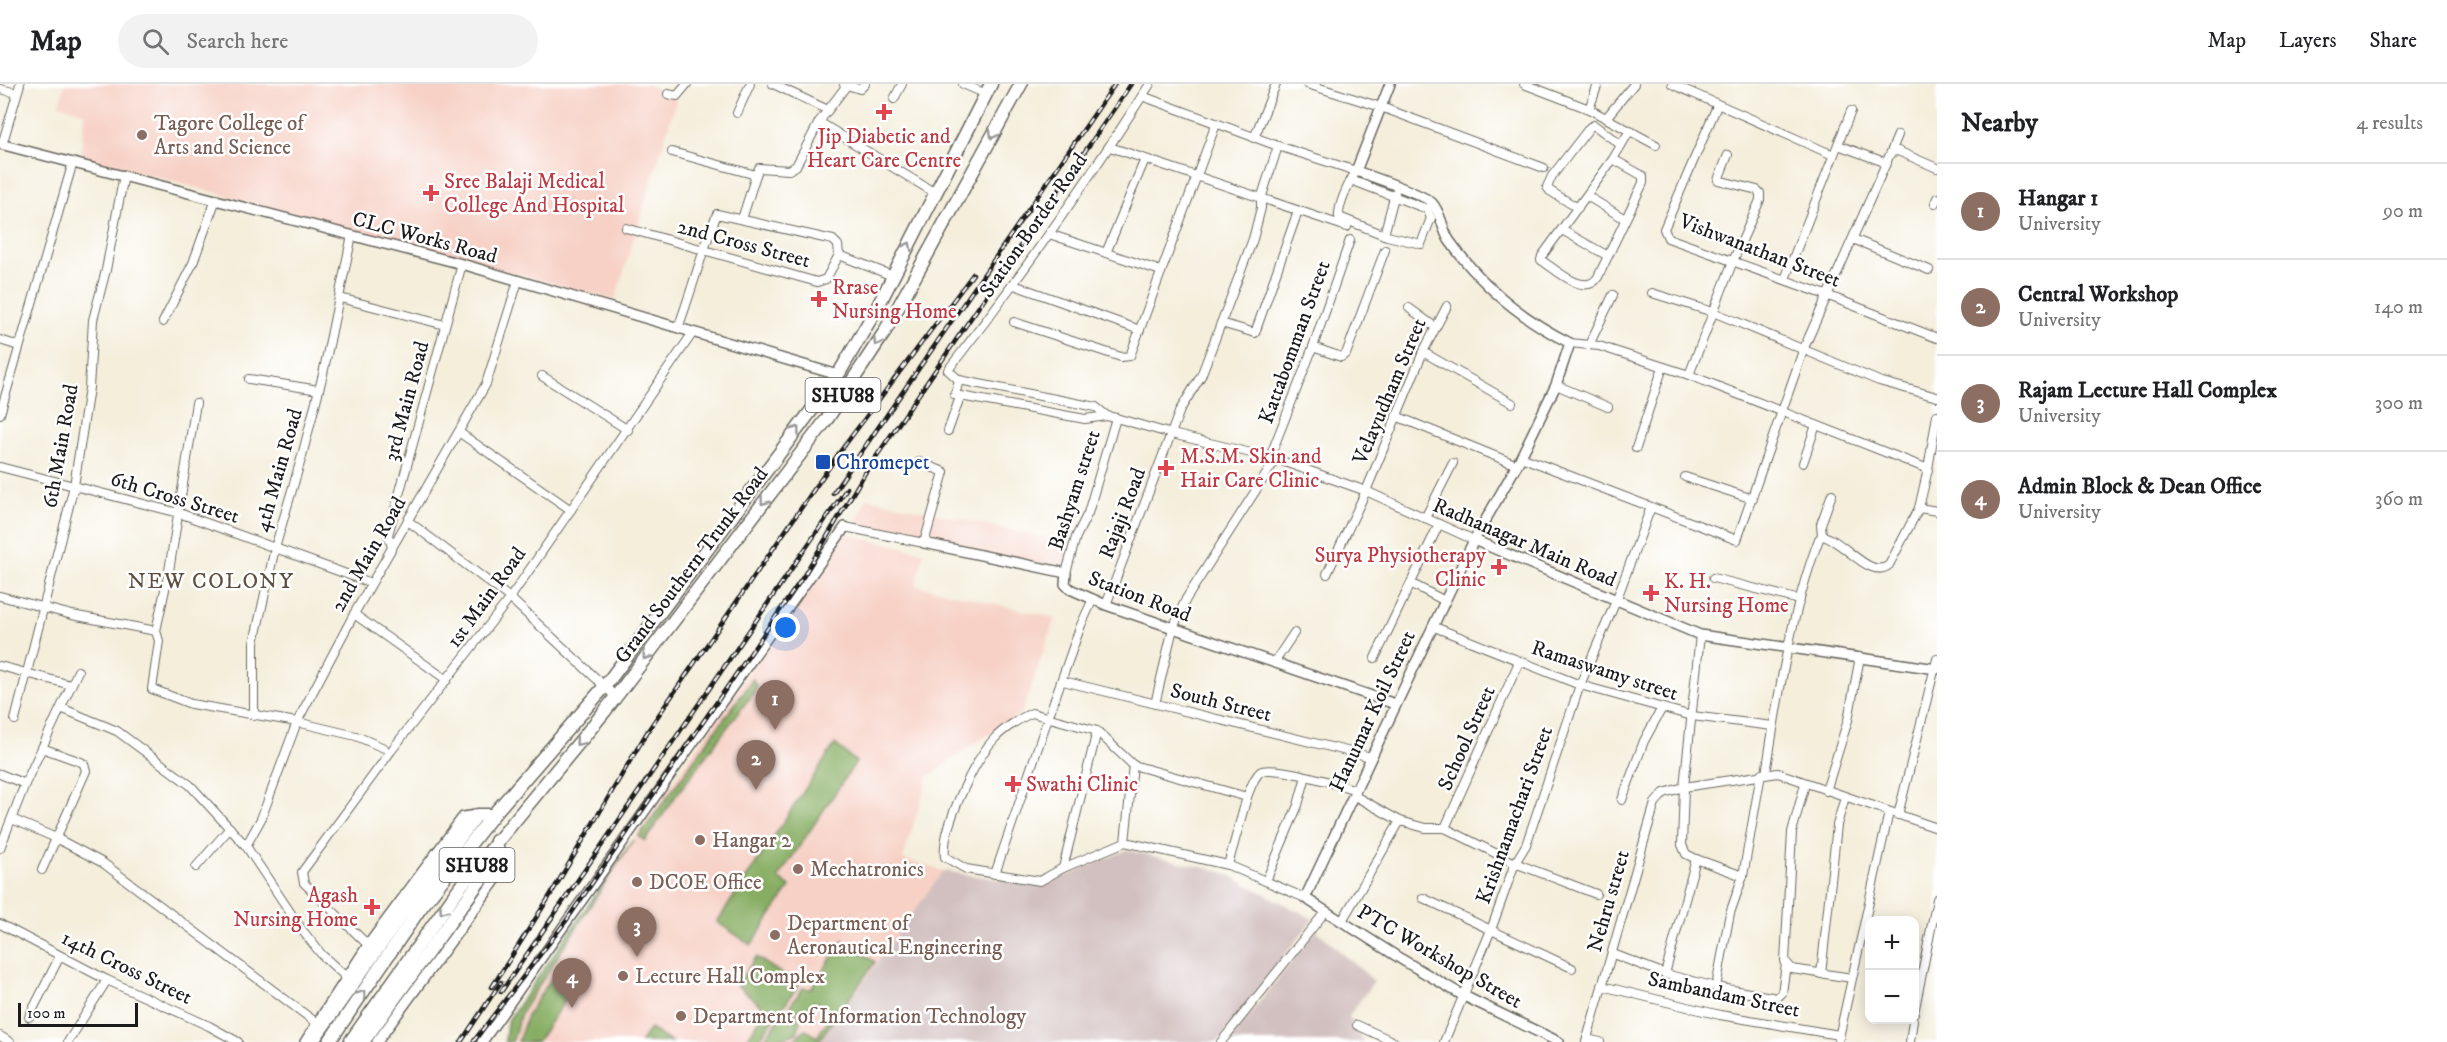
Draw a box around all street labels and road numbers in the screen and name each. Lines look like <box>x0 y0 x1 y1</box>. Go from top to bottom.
street label: Station Border Road <box>974 148 1094 303</box>
street label: CLC Works Road <box>349 206 501 270</box>
street label: Vishwanathan Street <box>1674 208 1844 294</box>
street label: 2nd Cross Street <box>675 214 813 274</box>
street label: Kattabomman Street <box>1253 257 1337 427</box>
street label: Velayudham Street <box>1347 314 1433 469</box>
street label: 3rd Main Road <box>378 338 436 464</box>
road number: SHU88 <box>806 378 880 412</box>
street label: 6th Main Road <box>37 382 85 510</box>
street label: 4th Main Road <box>249 405 309 535</box>
street label: Bashyam street <box>1043 427 1107 554</box>
street label: Grand Southern Trunk Road <box>609 462 775 669</box>
street label: Rajaji Road <box>1094 464 1152 562</box>
street label: 6th Cross Street <box>107 466 242 530</box>
street label: 2nd Main Road <box>325 492 413 617</box>
street label: Radhanagar Main Road <box>1429 492 1621 594</box>
street label: 1st Main Road <box>441 542 532 653</box>
street label: Station Road <box>1085 565 1195 629</box>
street label: Hanumar Koil Street <box>1324 626 1422 796</box>
street label: Ramaswamy street <box>1528 635 1682 707</box>
street label: South Street <box>1168 678 1274 728</box>
street label: School Street <box>1432 682 1502 795</box>
street label: Krishnamachari Street <box>1471 723 1559 908</box>
street label: Nehru street <box>1582 847 1636 955</box>
road number: SHU88 <box>440 848 514 882</box>
street label: PTC Workshop Street <box>1352 899 1527 1015</box>
street label: 14th Cross Street <box>57 925 196 1011</box>
street label: Sambandam Street <box>1645 966 1802 1024</box>

